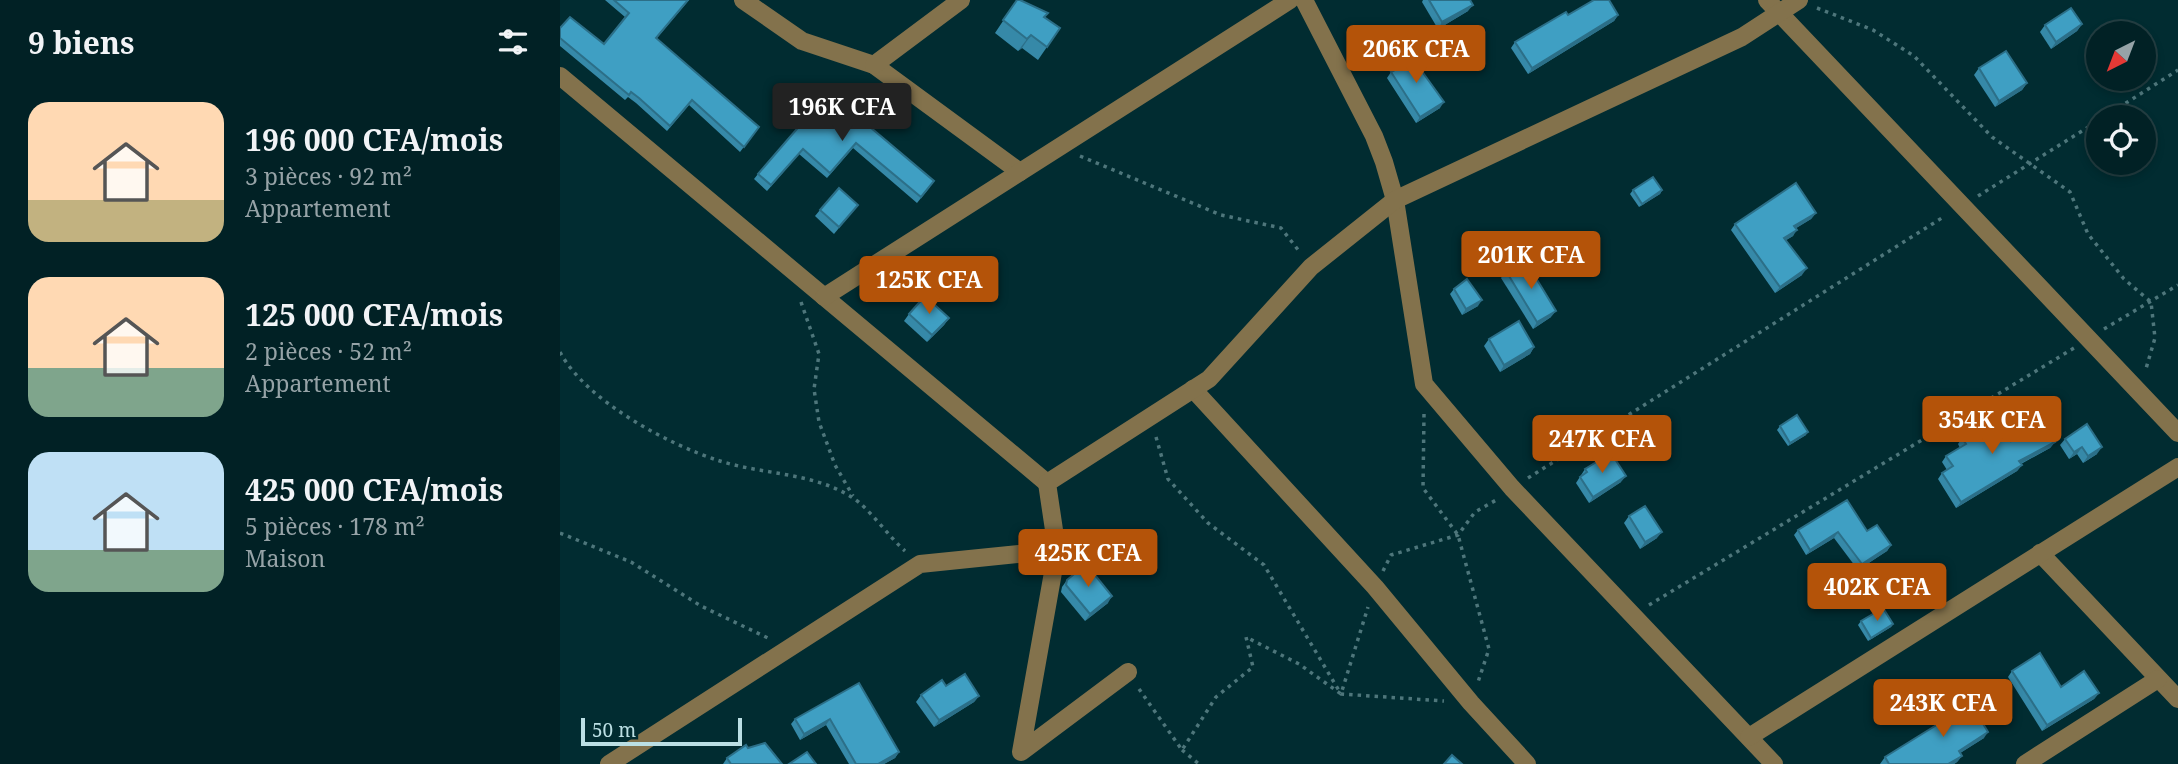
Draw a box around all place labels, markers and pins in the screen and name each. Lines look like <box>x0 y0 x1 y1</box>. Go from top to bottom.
pin: 206K CFA <box>1344 25 1488 85</box>
pin: 196K CFA <box>770 83 914 143</box>
pin: 201K CFA <box>1459 232 1603 291</box>
pin: 125K CFA <box>857 256 1001 316</box>
pin: 354K CFA <box>1920 396 2064 456</box>
pin: 247K CFA <box>1530 416 1674 475</box>
pin: 425K CFA <box>1016 530 1160 589</box>
pin: 402K CFA <box>1805 564 1949 623</box>
pin: 243K CFA <box>1871 680 2015 739</box>

